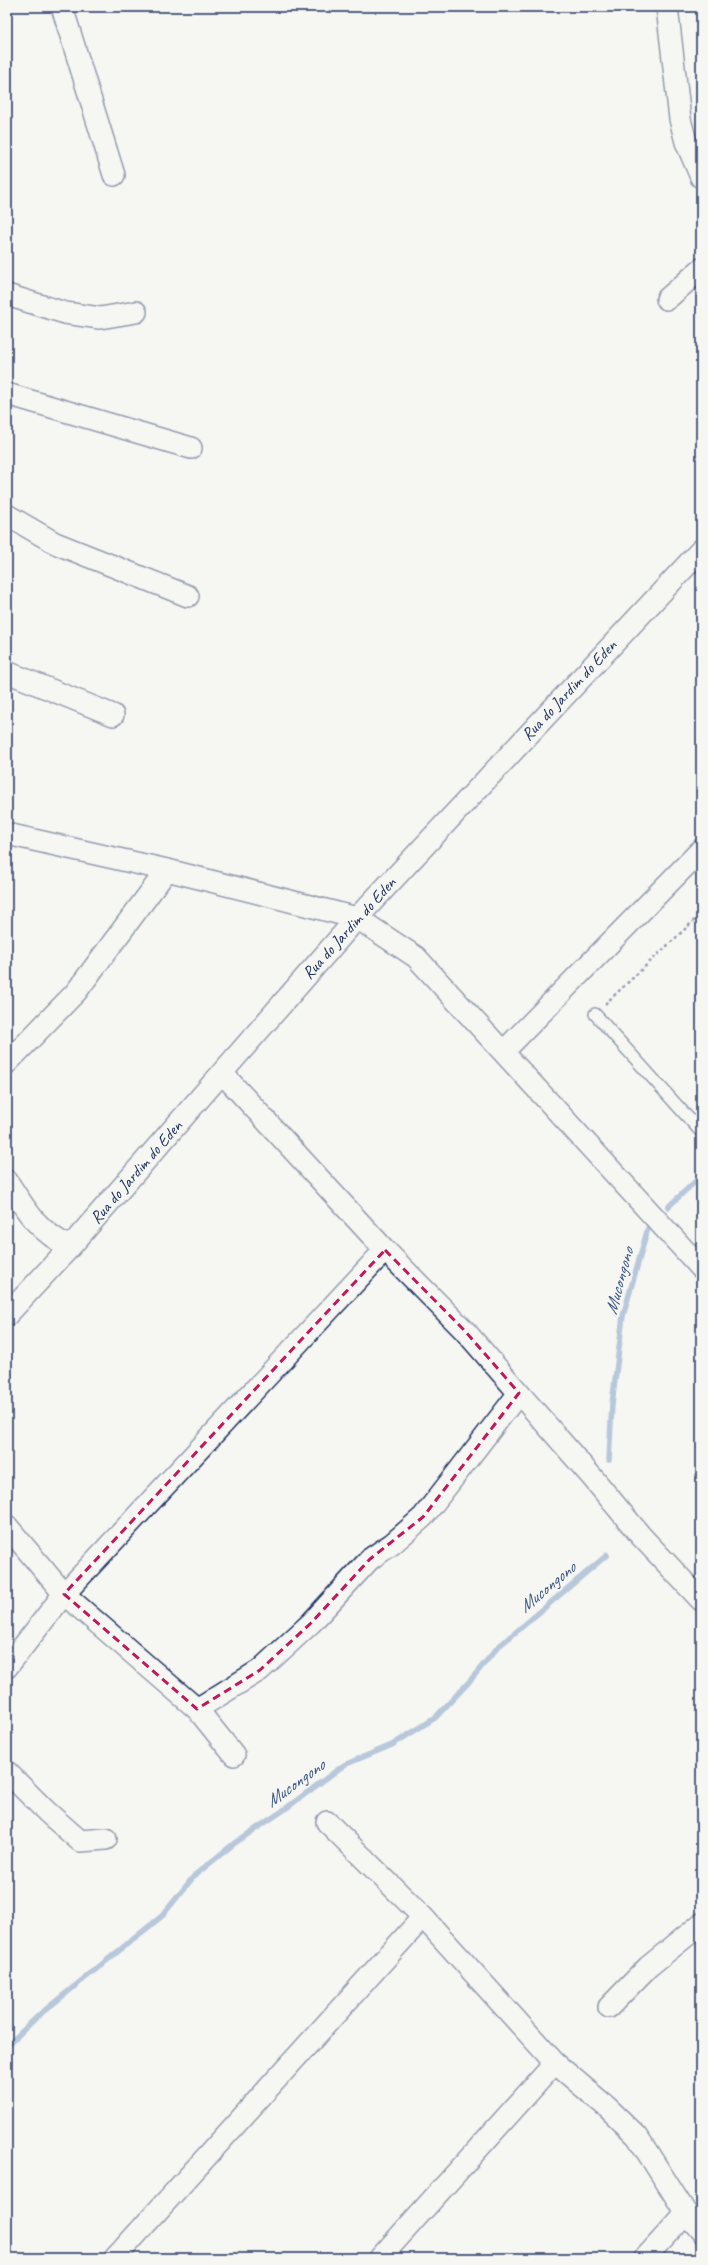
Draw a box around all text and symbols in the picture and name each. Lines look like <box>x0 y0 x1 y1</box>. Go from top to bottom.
street label: Rua do Jardim do Eden <box>517 634 622 745</box>
street label: Rua do Jardim do Eden <box>298 872 401 983</box>
street label: Rua do Jardim do Eden <box>85 1115 188 1228</box>
water label: Mucongono <box>600 1243 639 1316</box>
water label: Mucongono <box>514 1555 582 1617</box>
water label: Mucongono <box>261 1753 331 1812</box>

